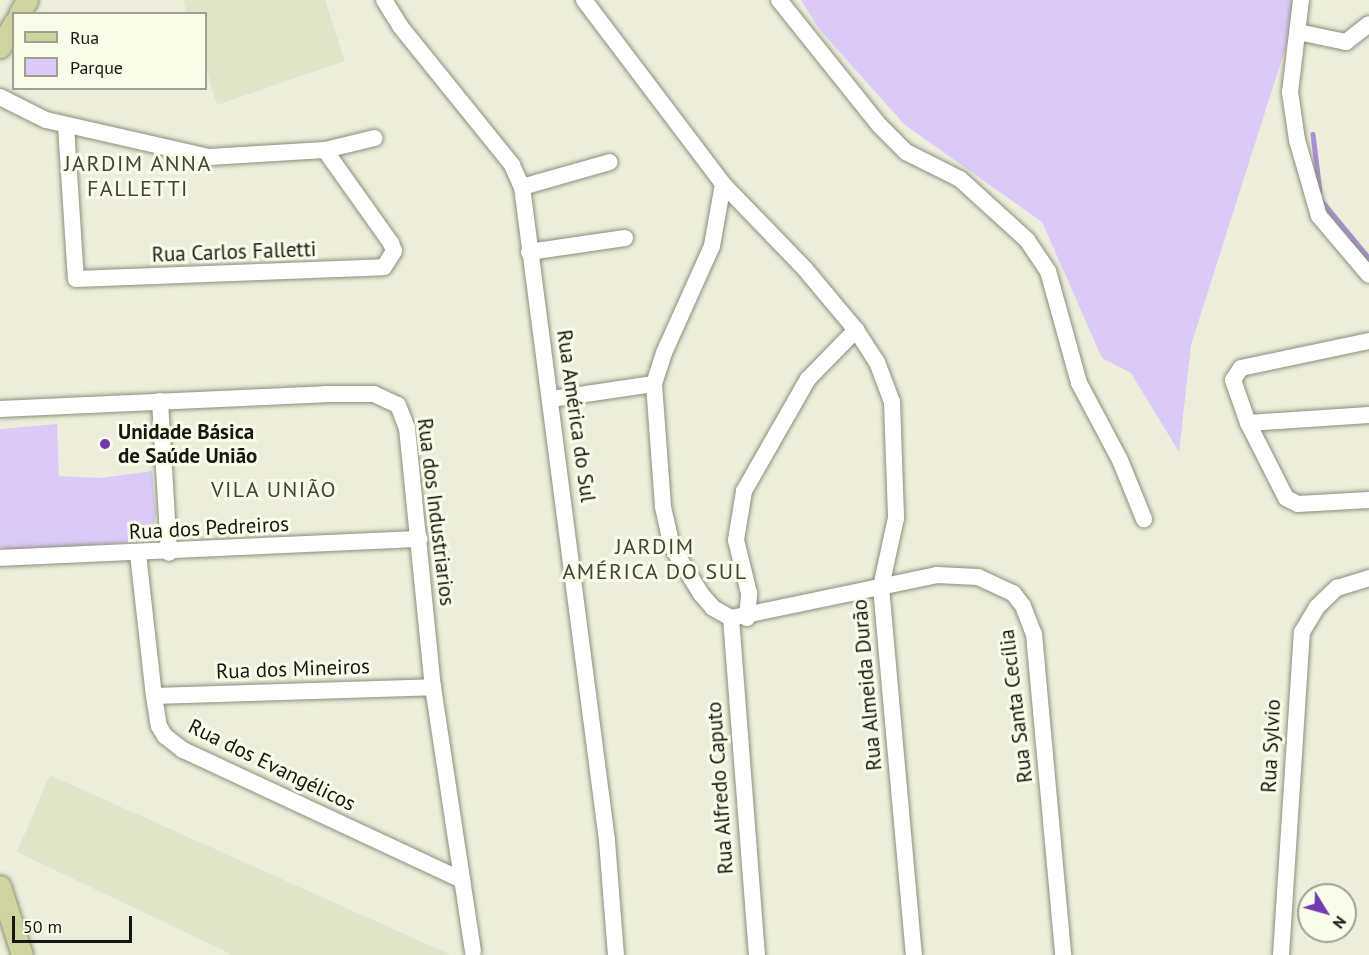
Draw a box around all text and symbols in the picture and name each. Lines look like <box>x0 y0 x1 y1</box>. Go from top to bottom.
legend <box>12 12 207 90</box>
text: Rua <box>70 26 99 49</box>
text: Parque <box>70 56 123 79</box>
district label: JARDIM ANNA FALLETTI <box>64 150 212 202</box>
street label: Rua Carlos Falletti <box>151 237 317 267</box>
street label: Rua América do Sul <box>551 328 601 504</box>
street label: Rua dos Industriarios <box>412 417 460 607</box>
place label: Unidade Básica de Saúde União <box>118 419 257 469</box>
marker: Unidade Básica de Saúde União <box>96 435 114 453</box>
district label: VILA UNIÃO <box>210 477 338 503</box>
street label: Rua dos Pedreiros <box>128 511 290 545</box>
district label: JARDIM AMÉRICA DO SUL <box>562 533 748 584</box>
street label: Rua Almeida Durão <box>847 598 887 772</box>
street label: Rua Santa Cecília <box>994 628 1038 784</box>
street label: Rua dos Mineiros <box>216 654 370 684</box>
street label: Rua Sylvio <box>1256 699 1286 793</box>
street label: Rua Alfredo Caputo <box>701 701 739 875</box>
street label: Rua dos Evangélicos <box>184 714 360 816</box>
north arrow <box>1297 883 1357 943</box>
scale bar <box>15 904 135 942</box>
text: N <box>1329 912 1351 933</box>
text: 50 m <box>23 915 62 938</box>

